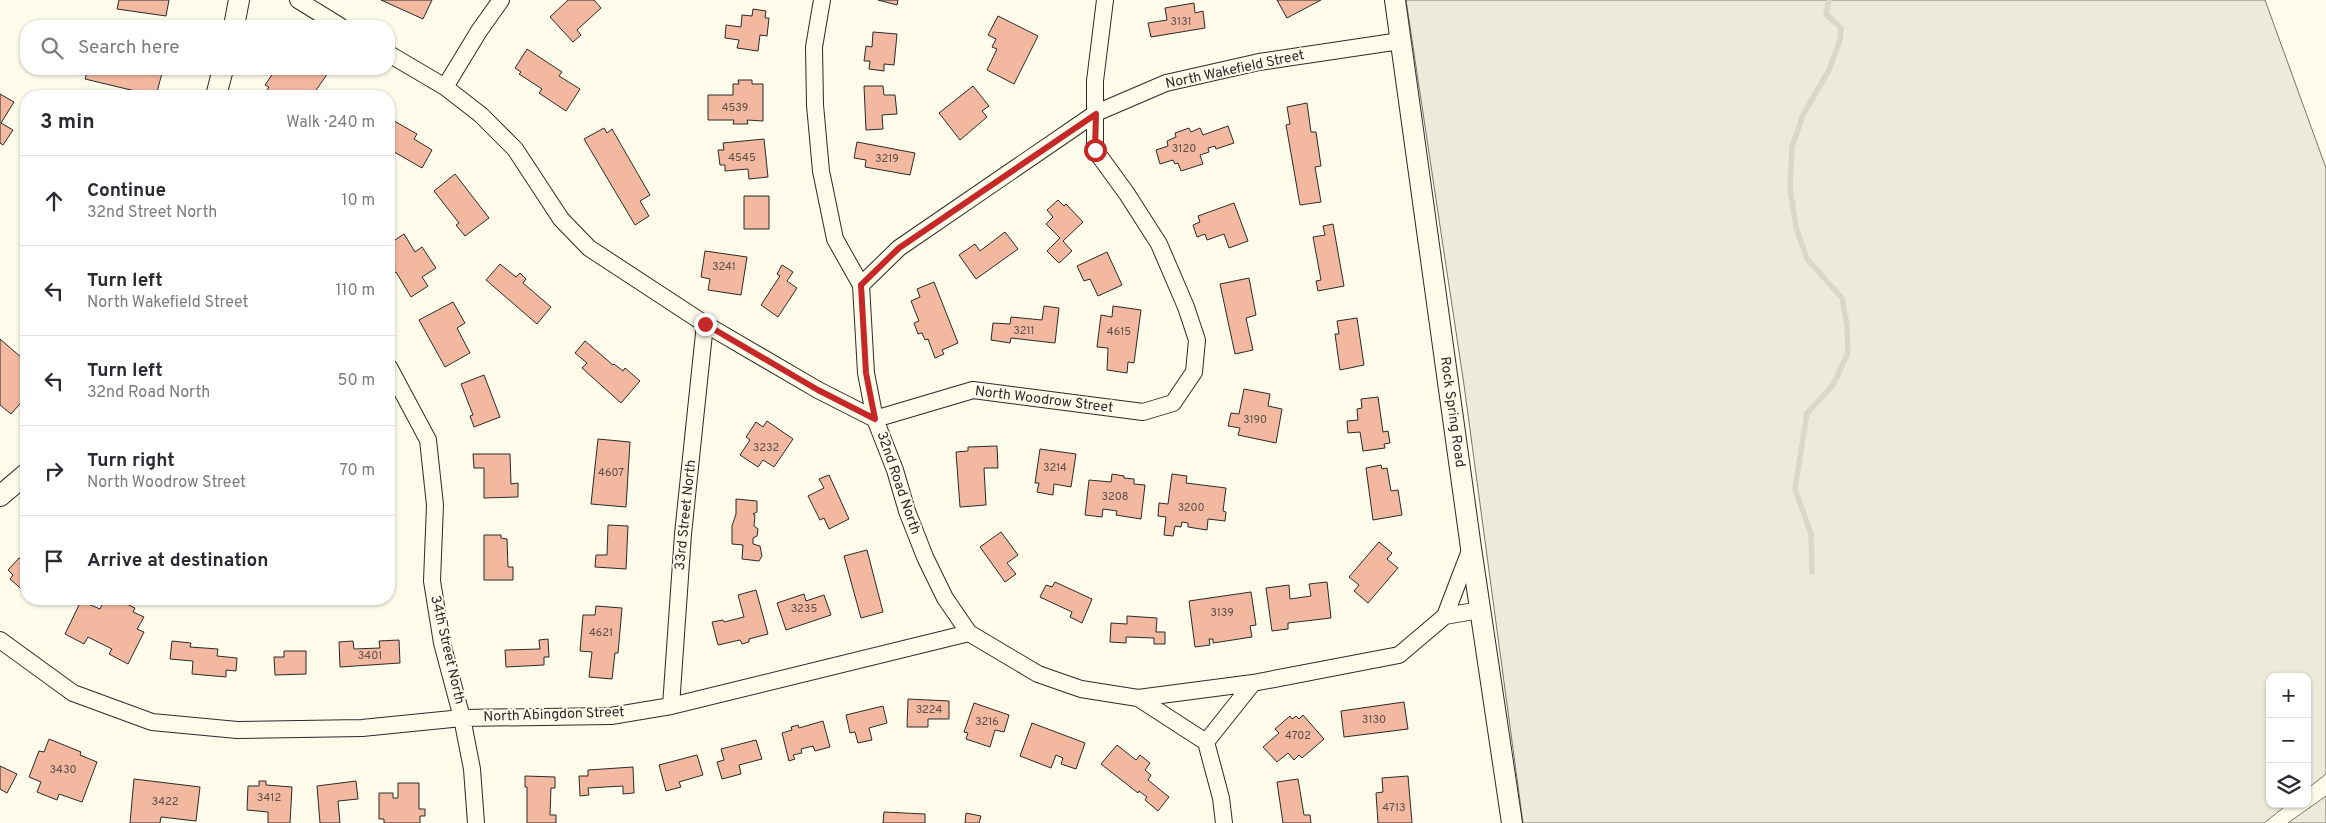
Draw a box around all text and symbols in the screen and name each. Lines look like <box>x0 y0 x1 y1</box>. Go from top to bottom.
house number: 3131 <box>1170 15 1192 29</box>
search box <box>20 20 395 75</box>
icon: search <box>38 34 66 62</box>
text: Search here <box>78 36 180 60</box>
street label: North Wakefield Street <box>1164 47 1306 93</box>
house number: 4539 <box>722 101 748 115</box>
text: 3 min <box>40 109 95 136</box>
text: Walk · 240 m <box>286 113 375 133</box>
route start <box>1084 139 1107 162</box>
house number: 3120 <box>1172 142 1196 156</box>
house number: 4545 <box>728 151 756 165</box>
house number: 3219 <box>875 152 899 166</box>
text: Continue <box>87 179 166 203</box>
icon: ahead <box>40 187 68 215</box>
text: 10 m <box>341 191 375 211</box>
text: 32nd Street North <box>87 203 217 223</box>
house number: 3241 <box>712 260 736 274</box>
text: Turn left <box>87 269 163 293</box>
icon: left <box>40 277 68 305</box>
text: 110 m <box>335 281 375 301</box>
text: North Wakefield Street <box>87 293 249 313</box>
route end <box>694 313 717 336</box>
house number: 3211 <box>1013 324 1035 338</box>
house number: 4615 <box>1107 325 1131 339</box>
street label: Rock Spring Road <box>1436 356 1468 468</box>
text: Turn left <box>87 359 163 383</box>
icon: left <box>40 367 68 395</box>
text: 50 m <box>338 371 375 391</box>
text: 32nd Road North <box>87 383 210 403</box>
street label: North Woodrow Street <box>974 383 1114 417</box>
house number: 3190 <box>1243 413 1267 427</box>
street label: 32nd Road North <box>872 429 924 537</box>
house number: 3232 <box>753 441 779 455</box>
text: Turn right <box>87 449 175 473</box>
icon: right <box>40 457 68 485</box>
street label: 33rd Street North <box>672 459 700 571</box>
text: 70 m <box>340 461 375 481</box>
house number: 3214 <box>1043 461 1067 475</box>
house number: 4607 <box>598 466 624 480</box>
text: North Woodrow Street <box>87 473 246 493</box>
house number: 3208 <box>1102 490 1128 504</box>
house number: 3200 <box>1177 501 1205 515</box>
icon: arrive <box>40 547 68 575</box>
text: Arrive at destination <box>87 549 268 573</box>
street label: 34th Street North <box>426 594 468 706</box>
house number: 3235 <box>791 602 817 616</box>
house number: 3139 <box>1210 606 1234 620</box>
house number: 4621 <box>589 626 613 640</box>
house number: 3401 <box>358 649 382 663</box>
map controls <box>2266 673 2311 808</box>
button: + <box>2266 673 2311 718</box>
house number: 3224 <box>916 703 942 717</box>
street label: North Abingdon Street <box>483 704 625 726</box>
house number: 3130 <box>1362 713 1386 727</box>
house number: 3216 <box>975 715 999 729</box>
button: − <box>2266 718 2311 763</box>
house number: 4702 <box>1285 729 1311 743</box>
house number: 3430 <box>49 763 77 777</box>
button: layers <box>2266 763 2311 808</box>
house number: 3412 <box>257 791 281 805</box>
house number: 3422 <box>152 795 178 809</box>
house number: 4713 <box>1382 801 1406 815</box>

